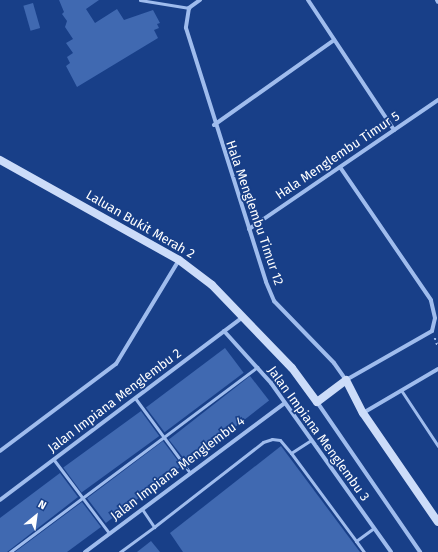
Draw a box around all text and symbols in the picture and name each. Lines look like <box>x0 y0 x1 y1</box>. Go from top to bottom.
street label: Hala Menglembu Timur 5 <box>273 109 403 203</box>
street label: Hala Menglembu Timur 12 <box>222 139 286 287</box>
street label: Laluan Bukit Merah 2 <box>83 187 197 263</box>
street label: Jalan Impiana Menglembu 2 <box>45 346 185 456</box>
street label: Jalan Impiana Menglembu 3 <box>264 363 372 505</box>
street label: Jalan Impiana Menglembu 4 <box>108 414 248 524</box>
north arrow <box>16 496 56 536</box>
text: N <box>36 498 48 513</box>

